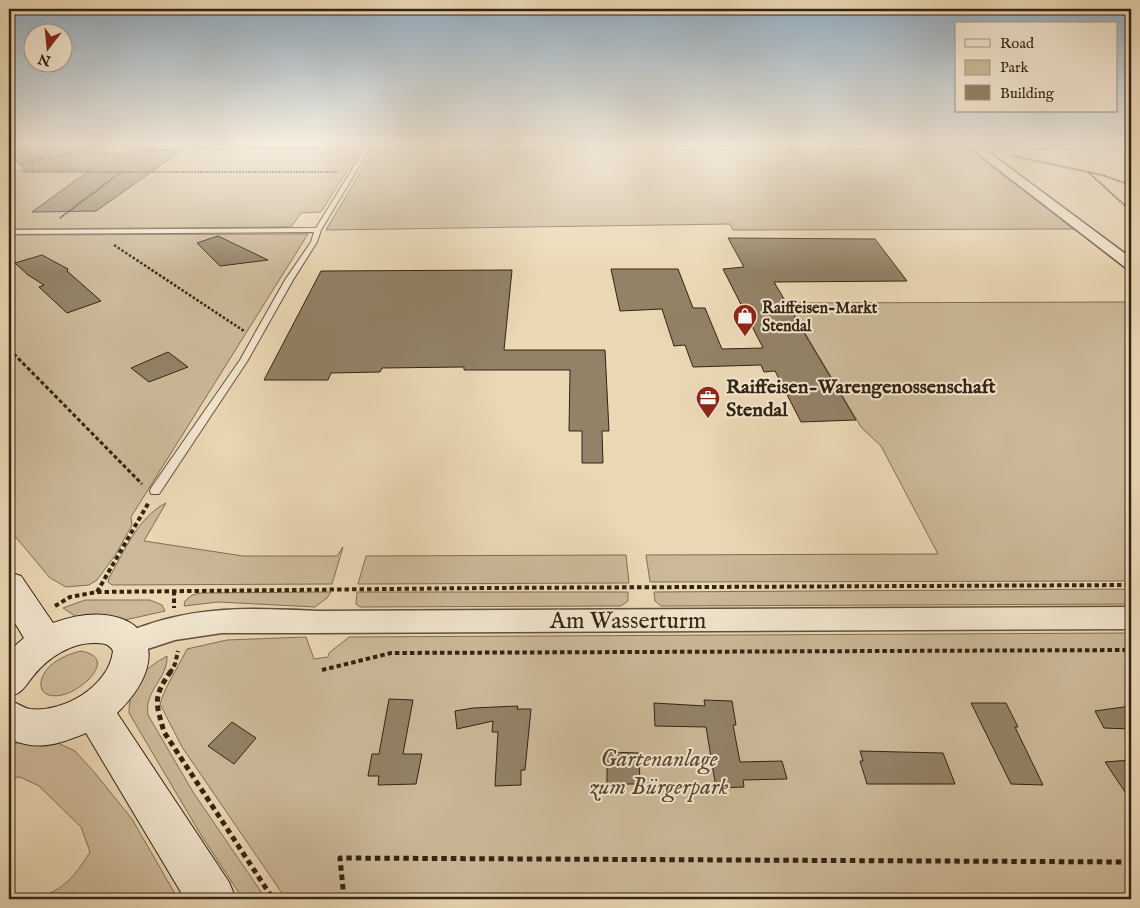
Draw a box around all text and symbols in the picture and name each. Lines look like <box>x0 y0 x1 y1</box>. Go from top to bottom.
north arrow <box>22 22 72 72</box>
legend <box>955 22 1118 112</box>
text: Road <box>1000 34 1035 53</box>
text: N <box>36 49 54 70</box>
text: Park <box>1000 58 1030 77</box>
text: Building <box>1000 84 1055 103</box>
place label: Raiffeisen-Markt Stendal <box>762 299 878 337</box>
shop icon: Raiffeisen-Markt Stendal <box>732 303 758 337</box>
place label: Raiffeisen-Warengenossenschaft Stendal <box>726 375 996 423</box>
office icon: Raiffeisen-Warengenossenschaft Stendal <box>695 385 721 419</box>
street label: Am Wasserturm <box>549 606 706 637</box>
park label: Gartenanlage zum Bürgerpark <box>589 744 729 803</box>

